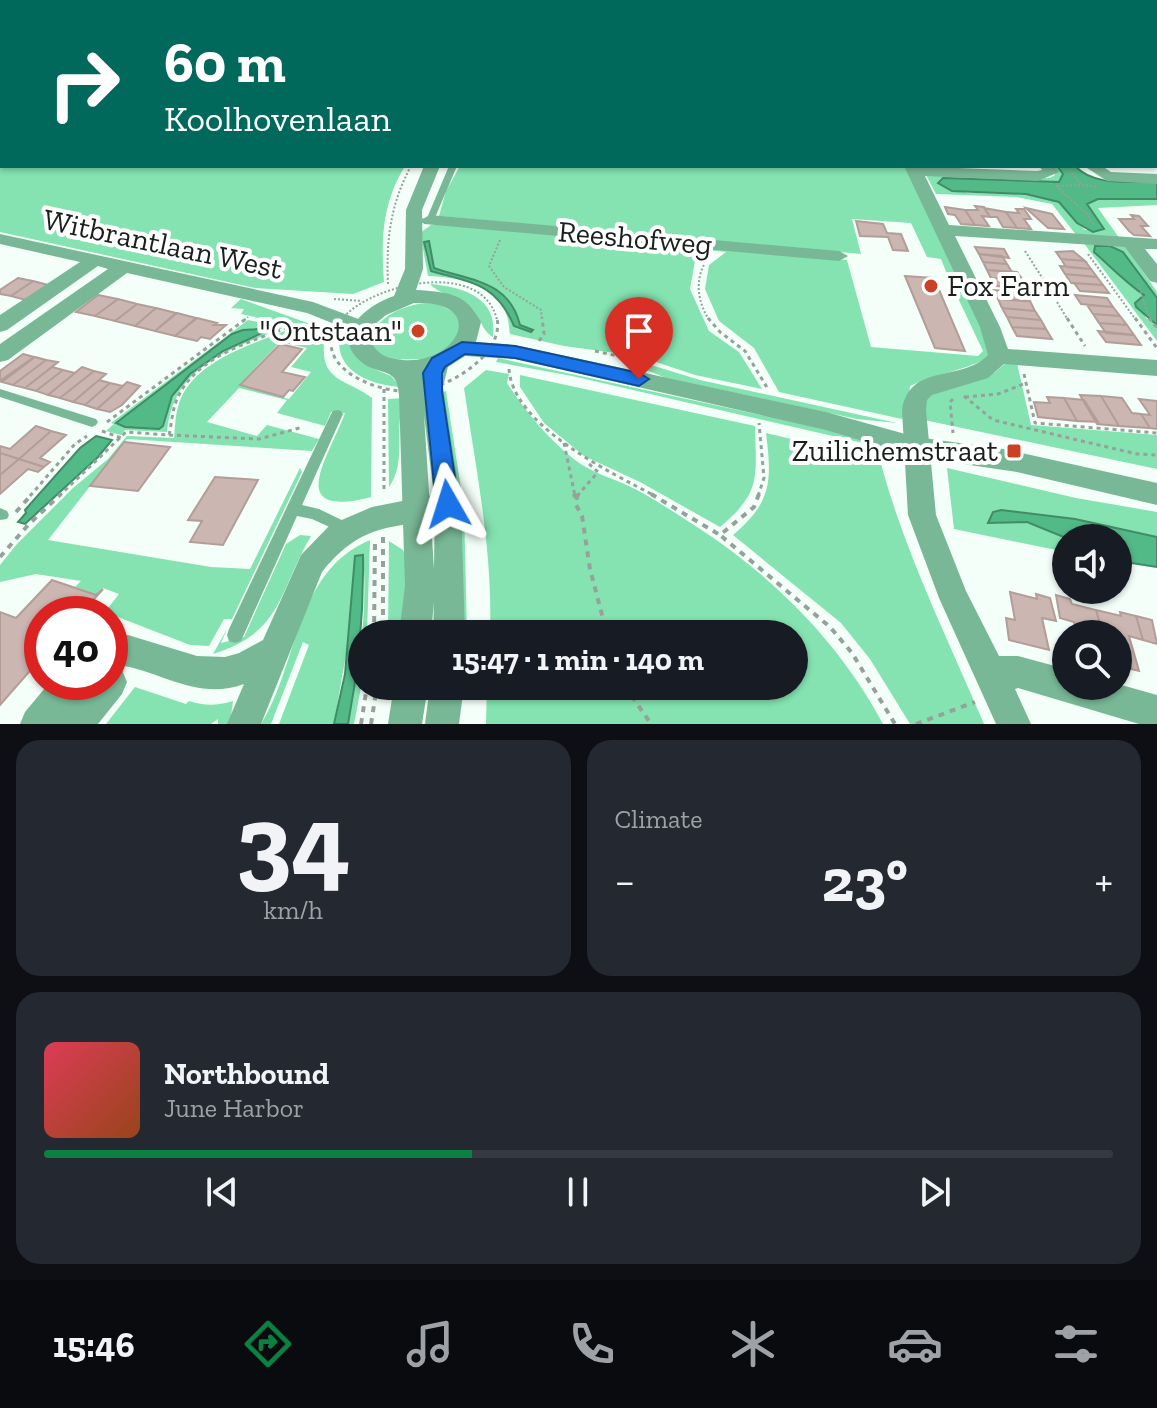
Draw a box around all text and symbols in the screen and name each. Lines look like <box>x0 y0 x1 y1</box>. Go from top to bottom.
text: 60 m <box>164 29 286 96</box>
icon: right <box>32 32 136 136</box>
text: Koolhovenlaan <box>164 97 391 140</box>
street label: Witbrantlaan West <box>40 201 286 287</box>
street label: Reeshofweg <box>556 213 714 263</box>
place label: Fox Farm <box>947 268 1070 304</box>
marker: Fox Farm <box>922 277 940 295</box>
pin <box>605 297 673 379</box>
icon: arrive <box>617 309 661 353</box>
place label: "Ontstaan" <box>260 313 402 349</box>
marker: "Ontstaan" <box>409 322 427 340</box>
place label: Zuilichemstraat <box>792 433 998 469</box>
marker: Zuilichemstraat <box>1005 442 1023 460</box>
position arrow <box>406 462 490 546</box>
map controls <box>1052 524 1132 700</box>
button: sound <box>1052 524 1132 604</box>
speed limit sign: 40 <box>24 596 128 700</box>
button: search <box>1052 620 1132 700</box>
text: 15:47 · 1 min · 140 m <box>452 642 704 678</box>
text: 34 <box>236 779 351 904</box>
text: Climate <box>615 803 702 835</box>
text: 23° <box>822 844 908 916</box>
text: − <box>615 854 635 907</box>
text: + <box>1094 854 1113 907</box>
text: km/h <box>264 894 323 926</box>
text: Northbound <box>164 1056 329 1092</box>
text: June Harbor <box>164 1092 304 1124</box>
icon: previous <box>200 1170 244 1214</box>
icon: pause <box>556 1170 600 1214</box>
icon: next <box>913 1170 957 1214</box>
icon: directions <box>240 1316 296 1372</box>
icon: music <box>402 1316 458 1372</box>
icon: phone <box>564 1316 620 1372</box>
icon: climate <box>725 1316 781 1372</box>
icon: car <box>887 1316 943 1372</box>
icon: filters <box>1048 1316 1104 1372</box>
text: 15:46 <box>53 1323 135 1366</box>

